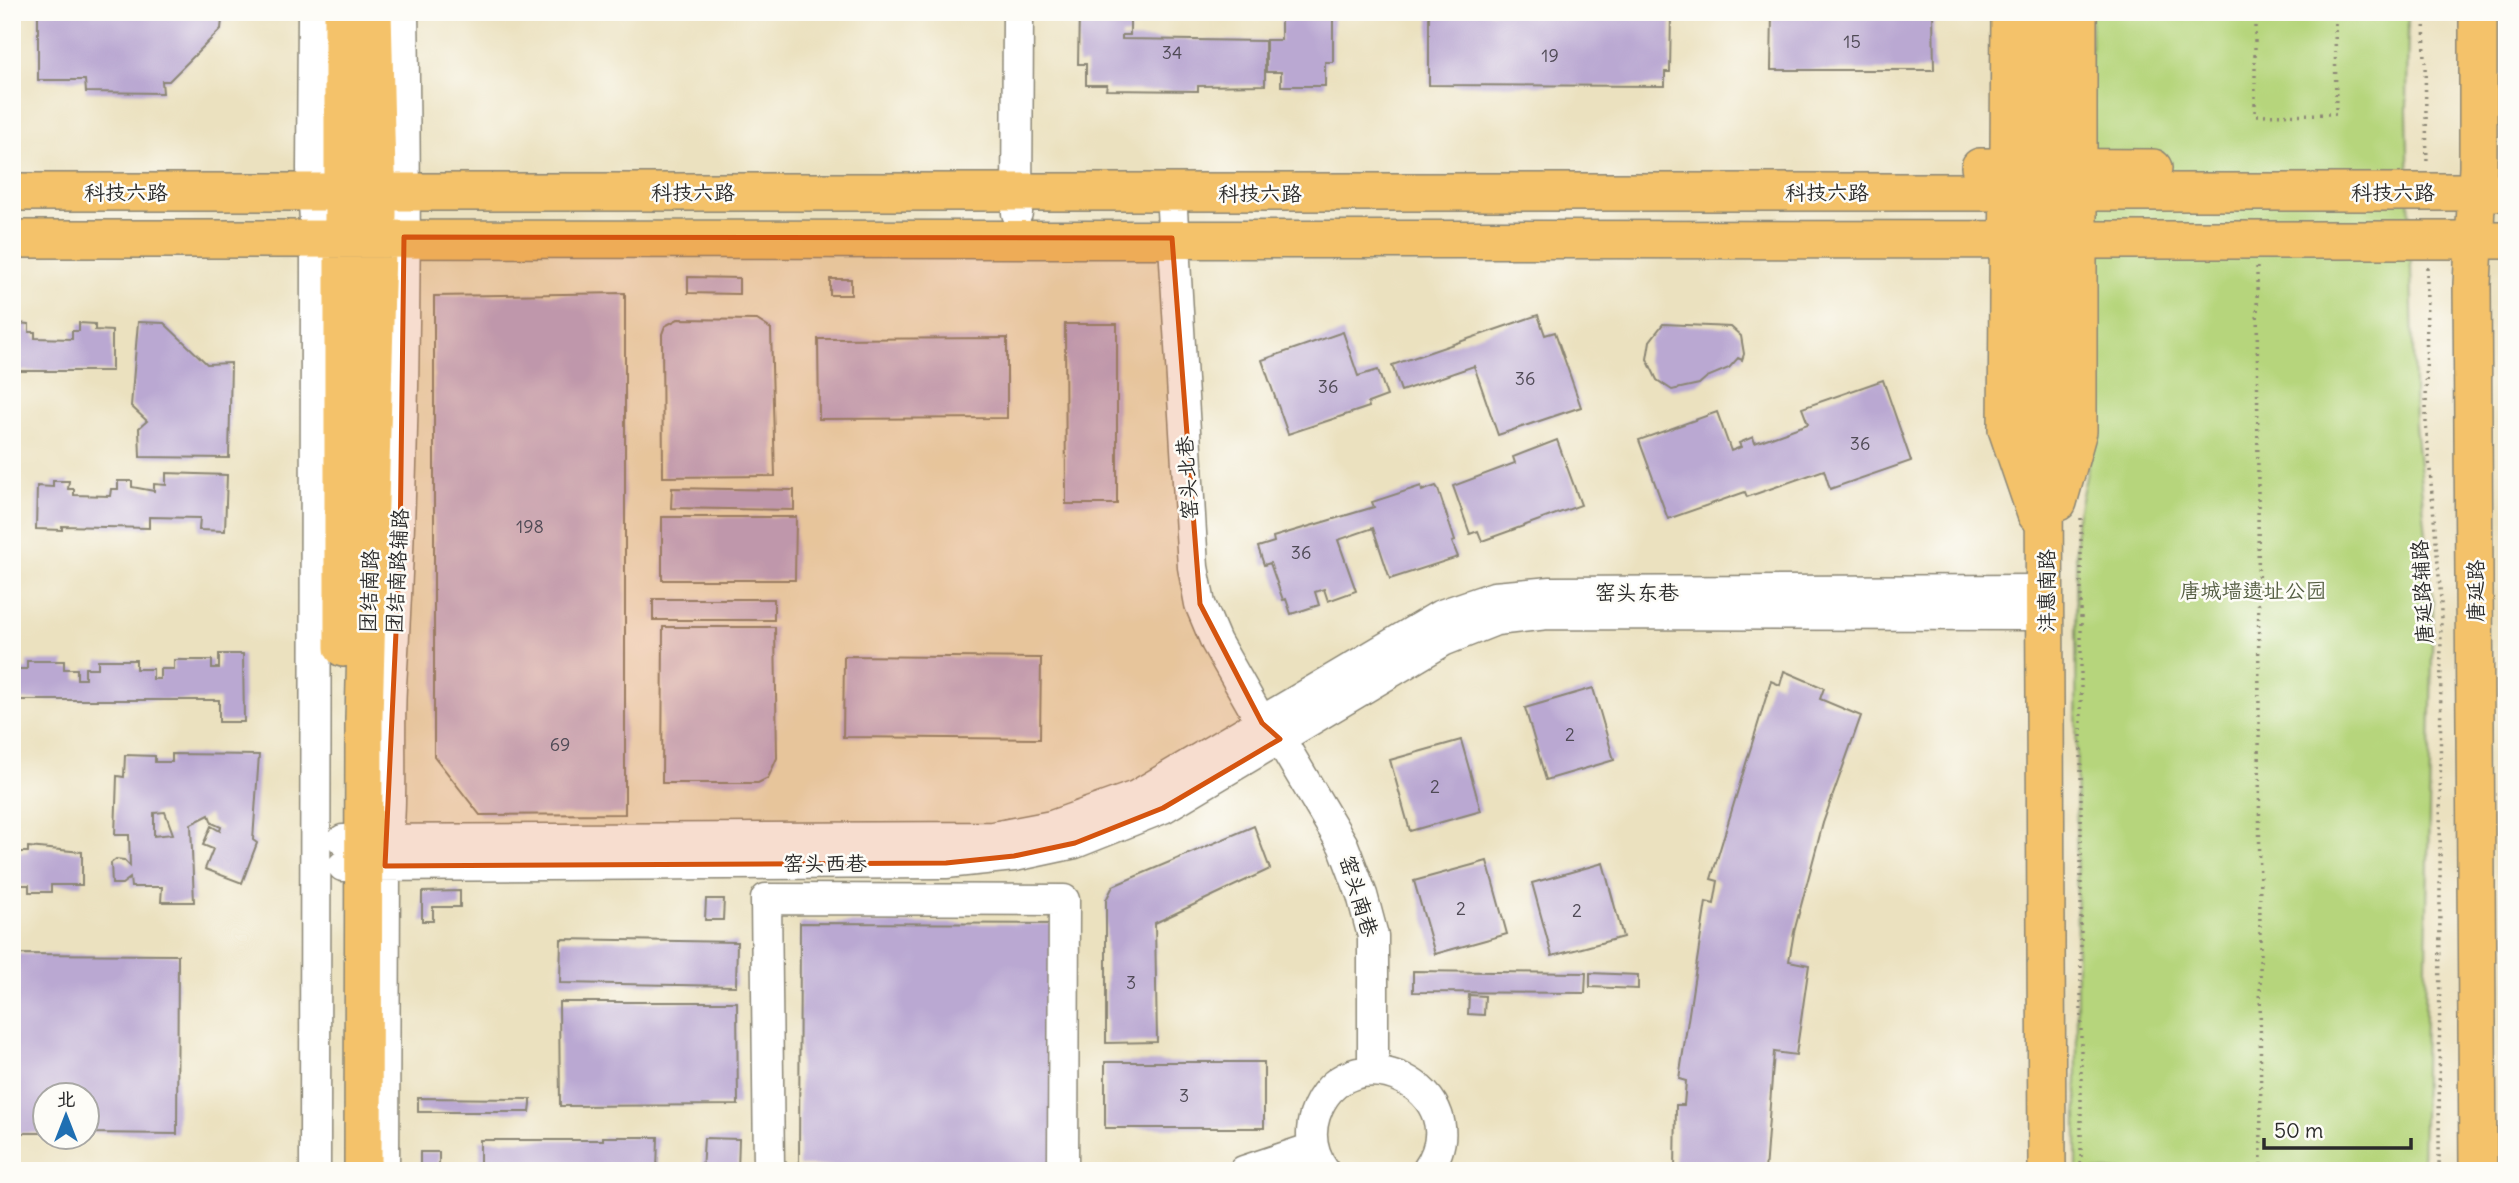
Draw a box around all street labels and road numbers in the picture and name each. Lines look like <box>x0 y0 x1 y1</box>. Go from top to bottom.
street label: 科技六路 <box>84 179 168 206</box>
street label: 科技六路 <box>651 179 735 206</box>
street label: 科技六路 <box>1785 179 1869 206</box>
street label: 科技六路 <box>2351 179 2435 206</box>
street label: 科技六路 <box>1218 180 1302 207</box>
street label: 窑头北巷 <box>1171 435 1203 521</box>
street label: 团结南路辅路 <box>380 507 414 635</box>
street label: 唐延路辅路 <box>2406 539 2438 645</box>
street label: 团结南路 <box>354 549 384 633</box>
street label: 沣惠南路 <box>2033 549 2060 633</box>
street label: 唐延路 <box>2462 560 2489 623</box>
street label: 窑头东巷 <box>1595 579 1679 606</box>
street label: 窑头西巷 <box>783 850 867 877</box>
street label: 窑头南巷 <box>1334 852 1384 940</box>

